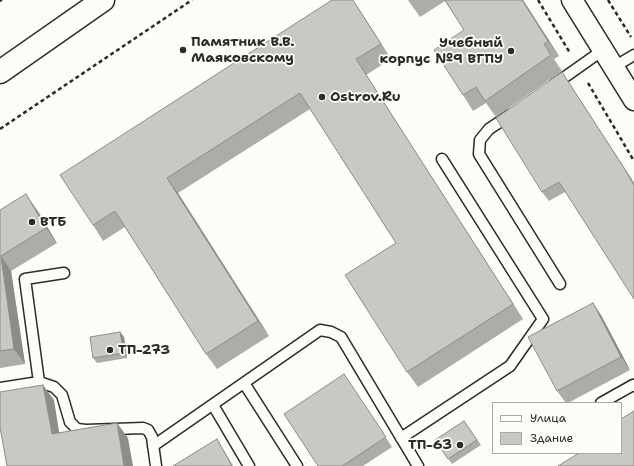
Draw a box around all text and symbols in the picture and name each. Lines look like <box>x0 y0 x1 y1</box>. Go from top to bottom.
place label: Памятник В.В. Маяковскому <box>191 34 295 66</box>
place label: Учебный корпус №9 ВГПУ <box>380 35 503 68</box>
marker: Памятник В.В. Маяковскому <box>178 45 188 55</box>
marker: Учебный корпус №9 ВГПУ <box>506 46 516 56</box>
place label: Ostrov.Ru <box>330 89 401 105</box>
marker: Ostrov.Ru <box>317 92 327 102</box>
place label: ВТБ <box>40 214 66 230</box>
marker: ВТБ <box>27 217 37 227</box>
place label: ТП-273 <box>118 342 170 358</box>
marker: ТП-273 <box>105 345 115 355</box>
legend <box>492 402 622 454</box>
text: Улица <box>530 410 566 426</box>
text: Здание <box>530 430 573 446</box>
place label: ТП-63 <box>408 437 452 453</box>
marker: ТП-63 <box>455 440 465 450</box>

